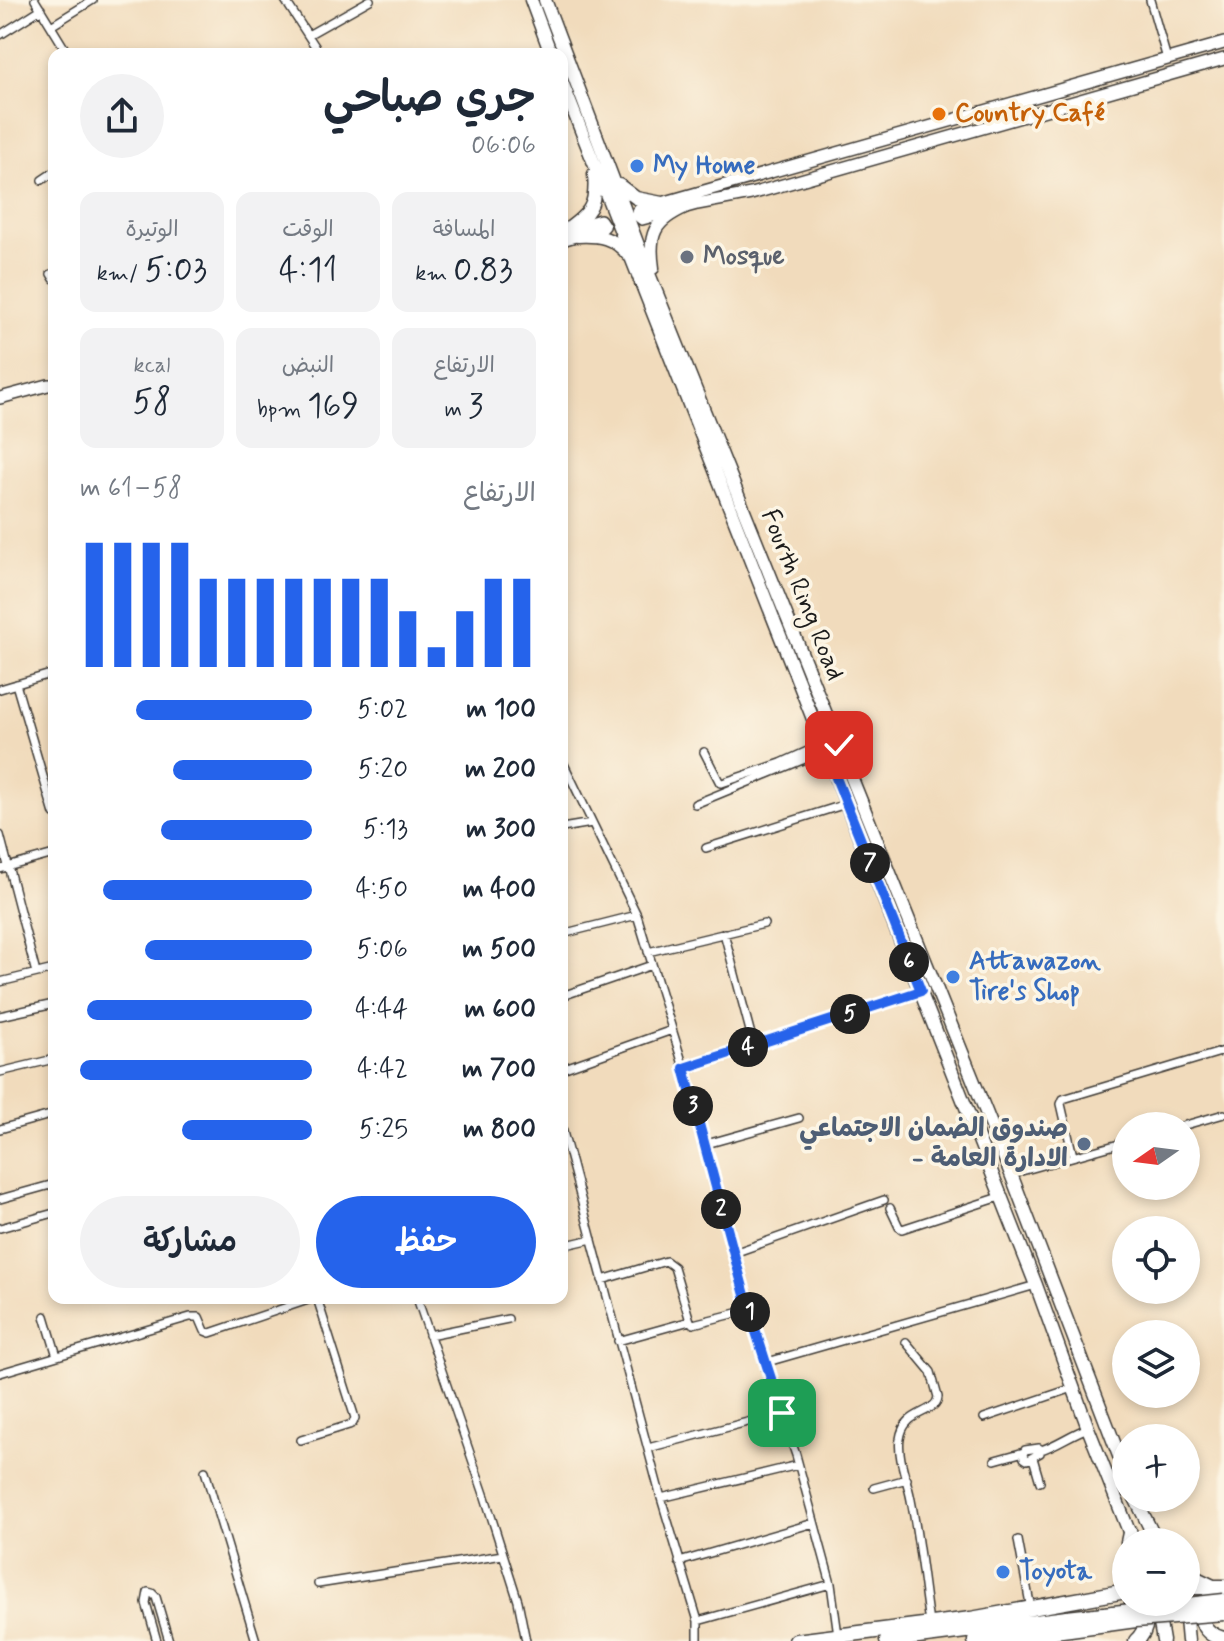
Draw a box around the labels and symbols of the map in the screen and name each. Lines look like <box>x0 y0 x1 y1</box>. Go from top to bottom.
place label: Country Café <box>955 97 1105 131</box>
marker: Country Café <box>930 105 948 123</box>
place label: My Home <box>653 149 756 183</box>
marker: My Home <box>628 157 646 175</box>
place label: Mosque <box>703 240 785 274</box>
marker: Mosque <box>678 248 696 266</box>
street label: Fourth Ring Road <box>750 504 852 686</box>
pin <box>805 711 873 779</box>
pin: 7 <box>850 843 890 883</box>
pin: 6 <box>889 942 929 982</box>
place label: Attawazon Tire's Shop <box>969 945 1101 1009</box>
marker: Attawazon Tire's Shop <box>944 968 962 986</box>
pin: 5 <box>830 994 870 1034</box>
pin: 4 <box>728 1027 768 1067</box>
pin: 3 <box>673 1086 713 1126</box>
place label: صندوق الضمان الاجتماعي - الادارة العامة <box>799 1112 1068 1176</box>
north arrow <box>1112 1112 1200 1200</box>
marker: صندوق الضمان الاجتماعي - الادارة العامة <box>1075 1135 1093 1153</box>
pin: 2 <box>701 1189 741 1229</box>
pin: 1 <box>730 1292 770 1332</box>
pin <box>748 1379 816 1447</box>
place label: Toyota <box>1019 1555 1093 1589</box>
marker: Toyota <box>994 1563 1012 1581</box>

